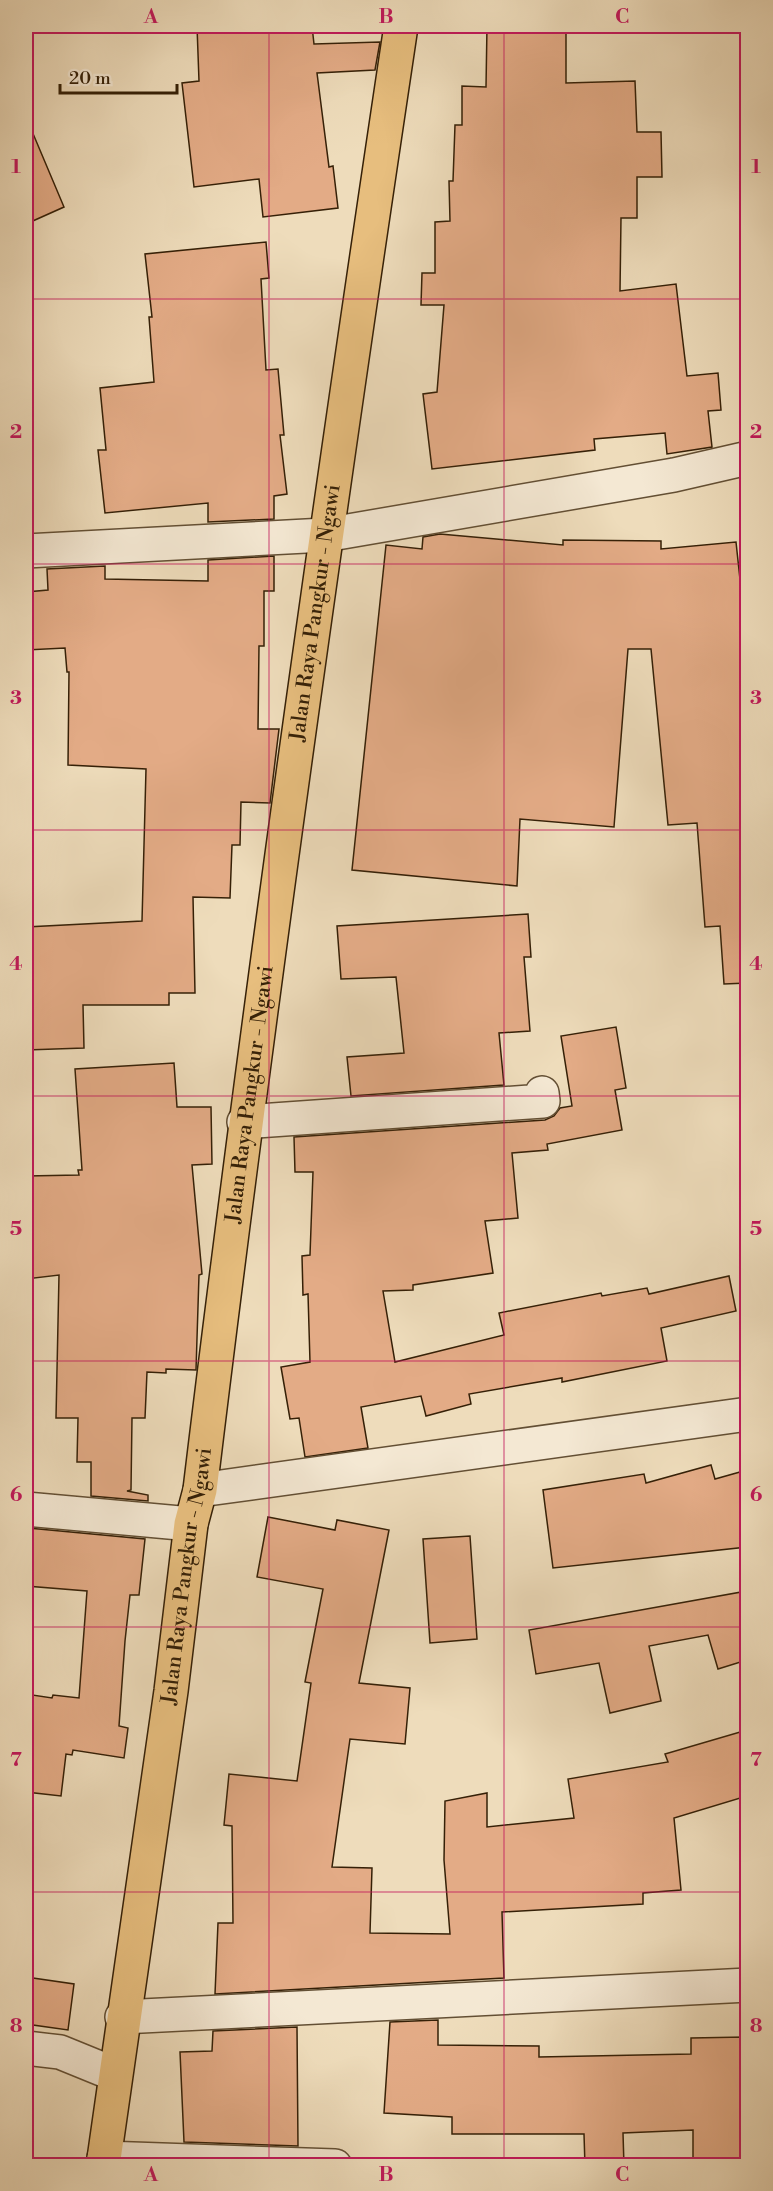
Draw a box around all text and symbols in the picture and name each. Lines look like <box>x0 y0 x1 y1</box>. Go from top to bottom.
text: A <box>143 5 159 30</box>
text: B <box>378 5 394 30</box>
text: C <box>615 5 629 30</box>
scale bar <box>60 57 177 95</box>
text: 20 m <box>69 67 111 90</box>
text: 1 <box>11 155 21 180</box>
text: 1 <box>751 155 761 180</box>
text: 2 <box>10 420 22 445</box>
text: 2 <box>750 420 762 445</box>
street label: Jalan Raya Pangkur - Ngawi <box>284 483 347 744</box>
text: 3 <box>10 686 22 711</box>
text: 3 <box>750 686 762 711</box>
text: 4 <box>9 952 23 977</box>
text: 4 <box>749 952 763 977</box>
street label: Jalan Raya Pangkur - Ngawi <box>220 964 280 1226</box>
text: 5 <box>10 1217 22 1242</box>
text: 5 <box>750 1217 762 1242</box>
street label: Jalan Raya Pangkur - Ngawi <box>156 1446 218 1707</box>
text: 6 <box>10 1483 23 1508</box>
text: 6 <box>750 1483 763 1508</box>
text: 7 <box>10 1748 22 1773</box>
text: 7 <box>750 1748 762 1773</box>
text: 8 <box>10 2014 23 2039</box>
text: 8 <box>750 2014 763 2039</box>
text: A <box>143 2163 159 2188</box>
text: B <box>378 2163 394 2188</box>
text: C <box>615 2163 629 2188</box>

